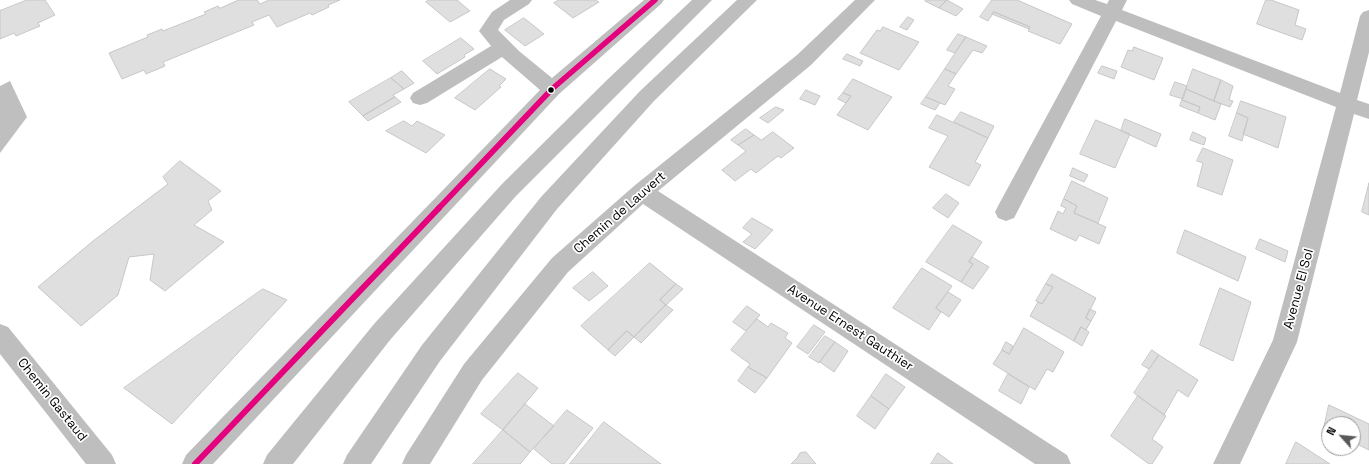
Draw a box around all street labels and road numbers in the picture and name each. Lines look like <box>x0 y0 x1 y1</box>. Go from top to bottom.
street label: Chemin de Lauvert <box>571 169 669 257</box>
street label: Avenue El Sol <box>1281 247 1317 331</box>
street label: Avenue Ernest Gauthier <box>784 281 916 375</box>
street label: Chemin Gastaud <box>14 355 90 445</box>

